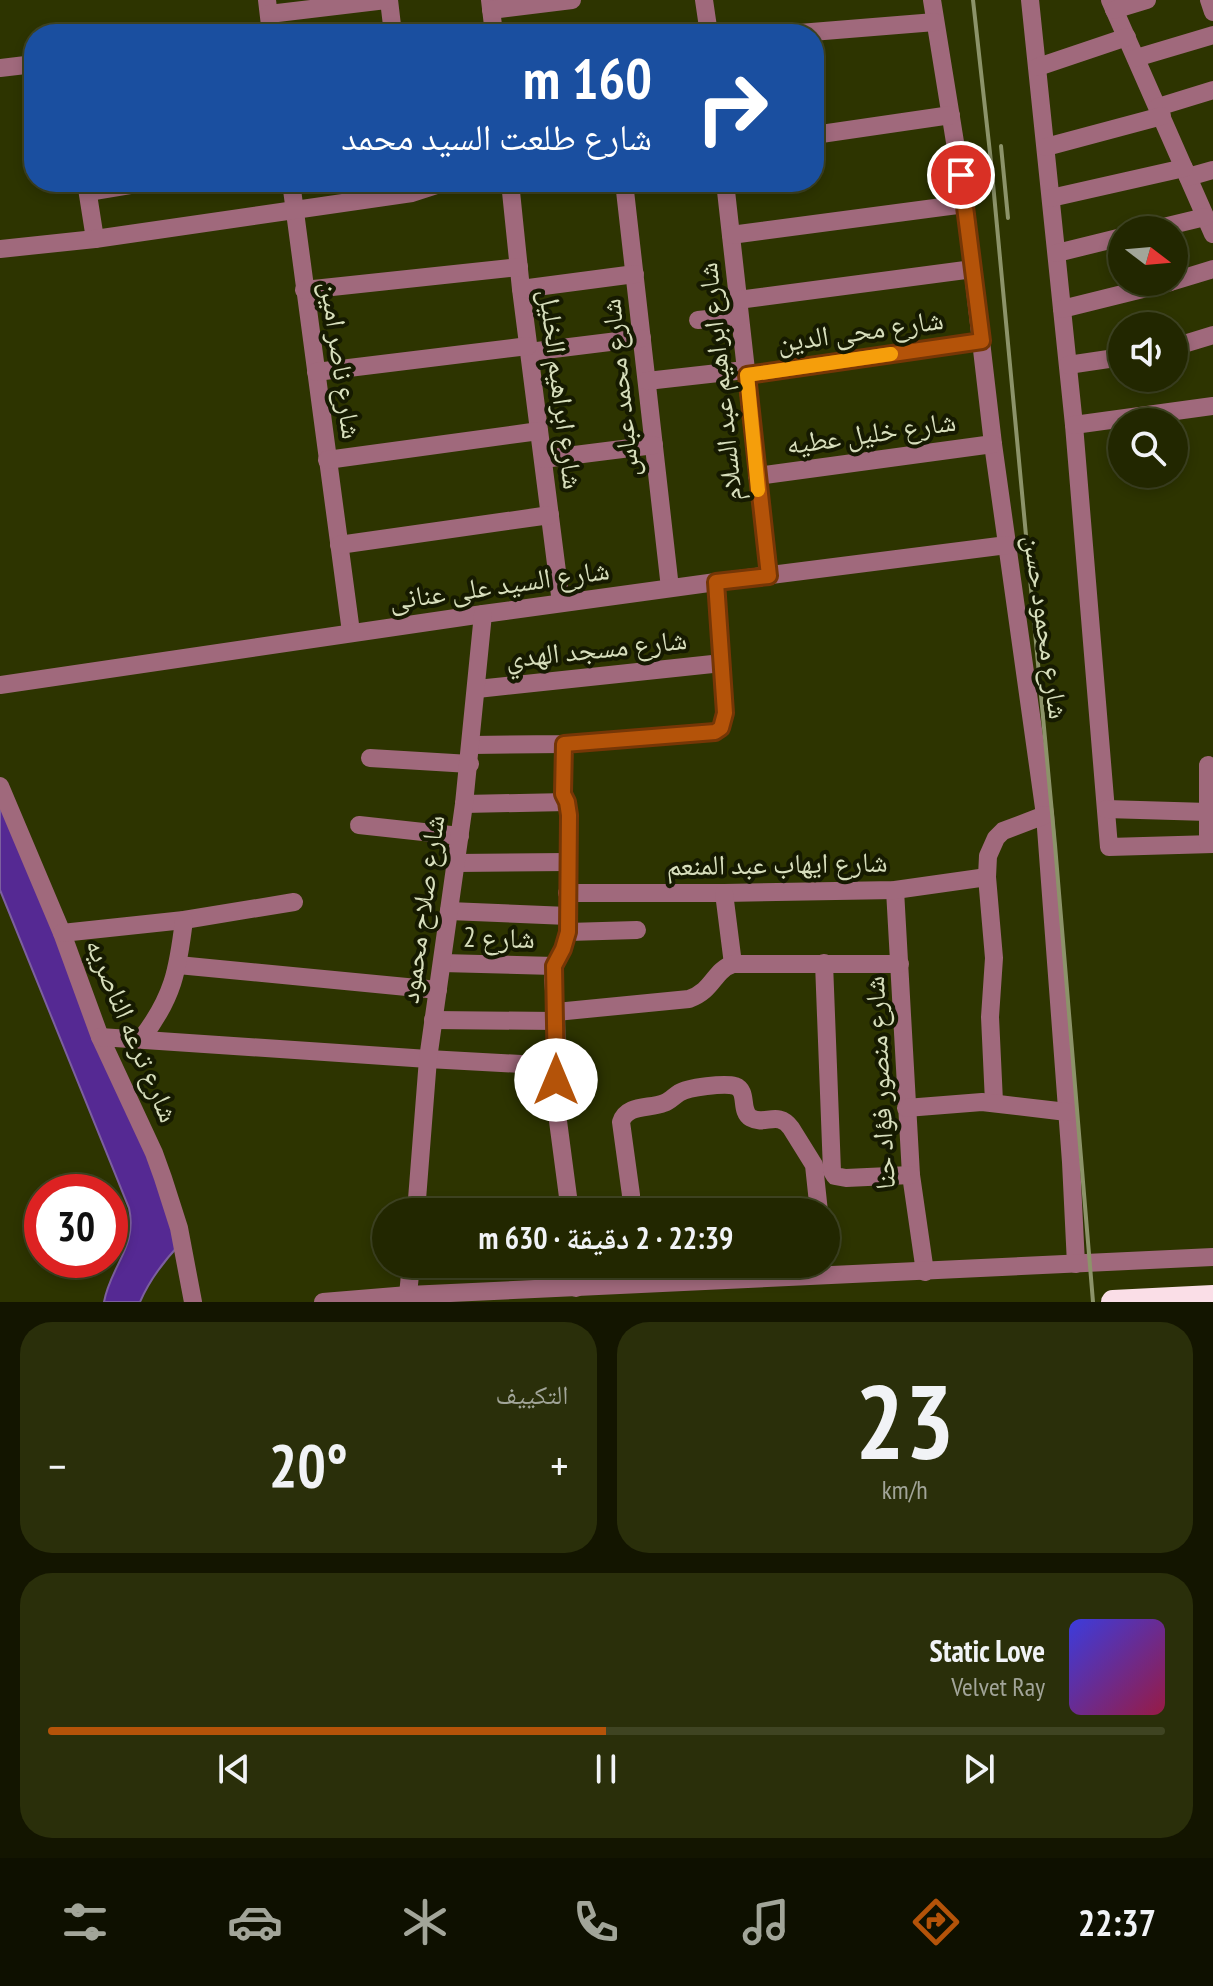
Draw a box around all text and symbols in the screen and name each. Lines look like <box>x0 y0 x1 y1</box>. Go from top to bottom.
text: 160 m <box>523 42 652 114</box>
icon: right <box>680 56 784 160</box>
text: شارع طلعت السيد محمد <box>341 113 652 160</box>
pin <box>927 141 995 209</box>
icon: arrive <box>939 153 983 197</box>
north arrow <box>1108 216 1188 296</box>
map controls <box>1108 216 1188 488</box>
street label: شارع ابراهيم عبد السلام <box>688 261 751 503</box>
street label: شارع ناصر امين <box>313 279 371 441</box>
street label: شارع ابراهيم الخليل <box>530 287 593 491</box>
street label: شارع محمد عباس <box>591 297 647 479</box>
street label: شارع محى الدين <box>774 300 946 360</box>
button: sound <box>1108 312 1188 392</box>
street label: شارع خليل عطيه <box>784 402 958 462</box>
button: search <box>1108 408 1188 488</box>
street label: شارع محمود حسن <box>1016 533 1078 721</box>
street label: شارع السيد على عنانى <box>386 550 612 618</box>
street label: شارع مسجد الهدي <box>503 620 689 681</box>
street label: شارع صلاح محمود <box>389 813 453 1005</box>
street label: شارع ايهاب عبد المنعم <box>666 843 888 884</box>
street label: شارع 2 <box>463 918 535 956</box>
street label: شارع ترعه الناصريه <box>78 932 188 1128</box>
street label: شارع منصور فؤاد حنا <box>855 975 903 1191</box>
position arrow <box>514 1038 598 1122</box>
speed limit sign: 30 <box>24 1174 128 1278</box>
text: 22:39 · 2 دقيقة · 630 m <box>479 1218 733 1257</box>
text: 23 <box>855 1353 954 1488</box>
text: التكييف <box>496 1378 569 1411</box>
text: 20° <box>269 1426 348 1504</box>
text: − <box>48 1437 66 1494</box>
text: + <box>550 1437 568 1494</box>
text: km/h <box>882 1473 928 1506</box>
text: Static Love <box>930 1631 1045 1670</box>
text: Velvet Ray <box>951 1670 1045 1703</box>
icon: previous <box>212 1747 256 1791</box>
icon: pause <box>584 1747 628 1791</box>
icon: next <box>957 1747 1001 1791</box>
icon: filters <box>57 1894 113 1950</box>
icon: car <box>227 1894 283 1950</box>
icon: climate <box>397 1894 453 1950</box>
icon: phone <box>568 1894 624 1950</box>
icon: music <box>738 1894 794 1950</box>
icon: directions <box>908 1894 964 1950</box>
text: 22:37 <box>1078 1899 1156 1946</box>

